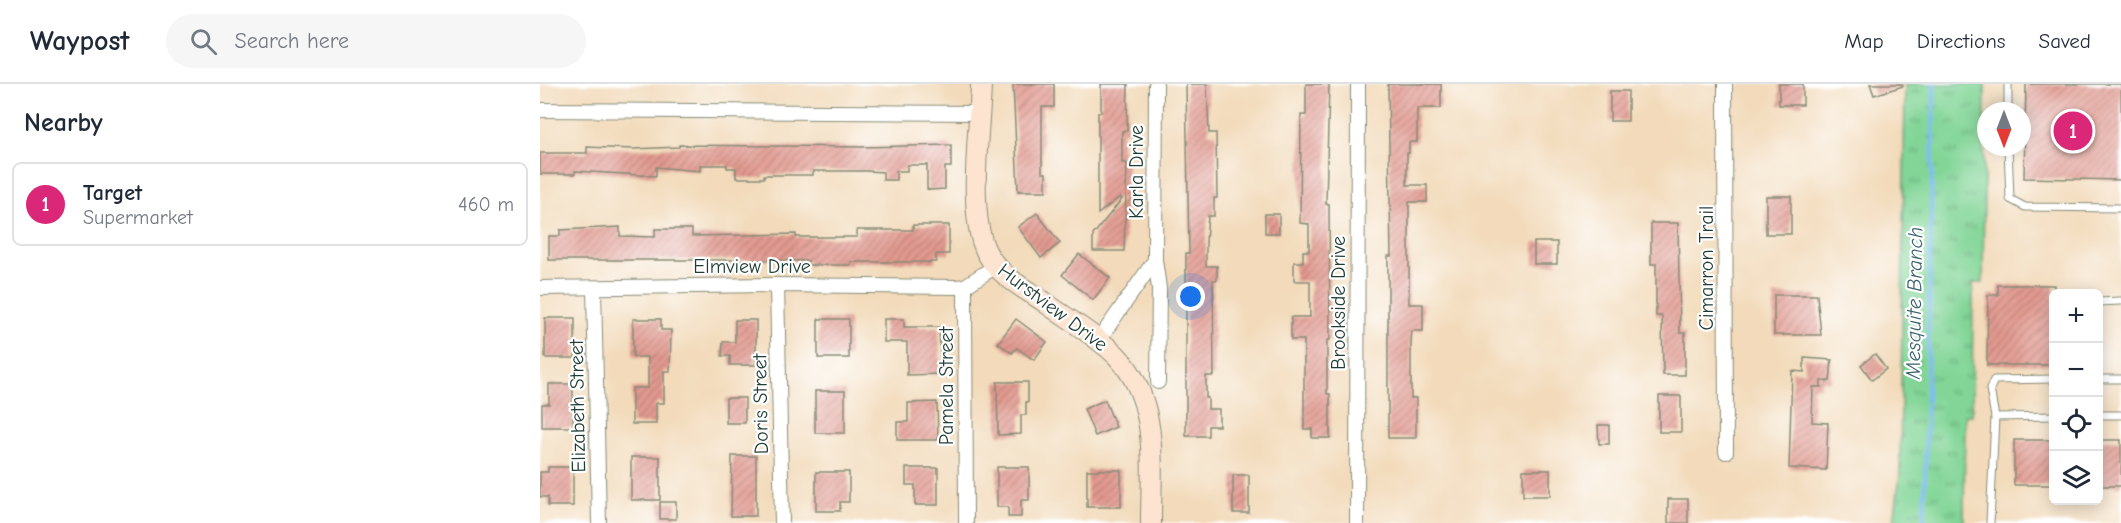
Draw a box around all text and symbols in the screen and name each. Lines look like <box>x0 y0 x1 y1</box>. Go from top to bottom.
search box <box>166 14 586 68</box>
text: Waypost <box>30 25 130 57</box>
icon: search <box>187 25 220 58</box>
text: Search here <box>235 28 349 54</box>
text: Map <box>1844 29 1884 53</box>
text: Directions <box>1917 29 2006 53</box>
text: Saved <box>2039 29 2091 53</box>
north arrow <box>1977 102 2031 156</box>
text: Nearby <box>24 108 103 138</box>
pin: 1 <box>2054 108 2092 154</box>
street label: Karla Drive <box>1125 125 1148 219</box>
text: Target <box>83 180 142 206</box>
text: 1 <box>42 193 49 216</box>
text: 460 m <box>458 193 514 216</box>
text: Supermarket <box>83 206 193 229</box>
street label: Cimarron Trail <box>1695 206 1718 330</box>
water label: Mesquite Branch <box>1901 227 1927 380</box>
street label: Brookside Drive <box>1327 236 1350 370</box>
street label: Elmview Drive <box>693 255 811 278</box>
street label: Hurstview Drive <box>993 259 1112 356</box>
your location <box>1176 282 1205 311</box>
map controls <box>2049 289 2103 505</box>
button: + <box>2049 289 2103 343</box>
street label: Pamela Street <box>935 325 958 445</box>
street label: Elizabeth Street <box>565 338 590 473</box>
button: − <box>2049 343 2103 397</box>
street label: Doris Street <box>748 352 773 455</box>
button: locate <box>2049 397 2103 451</box>
button: layers <box>2049 451 2103 505</box>

